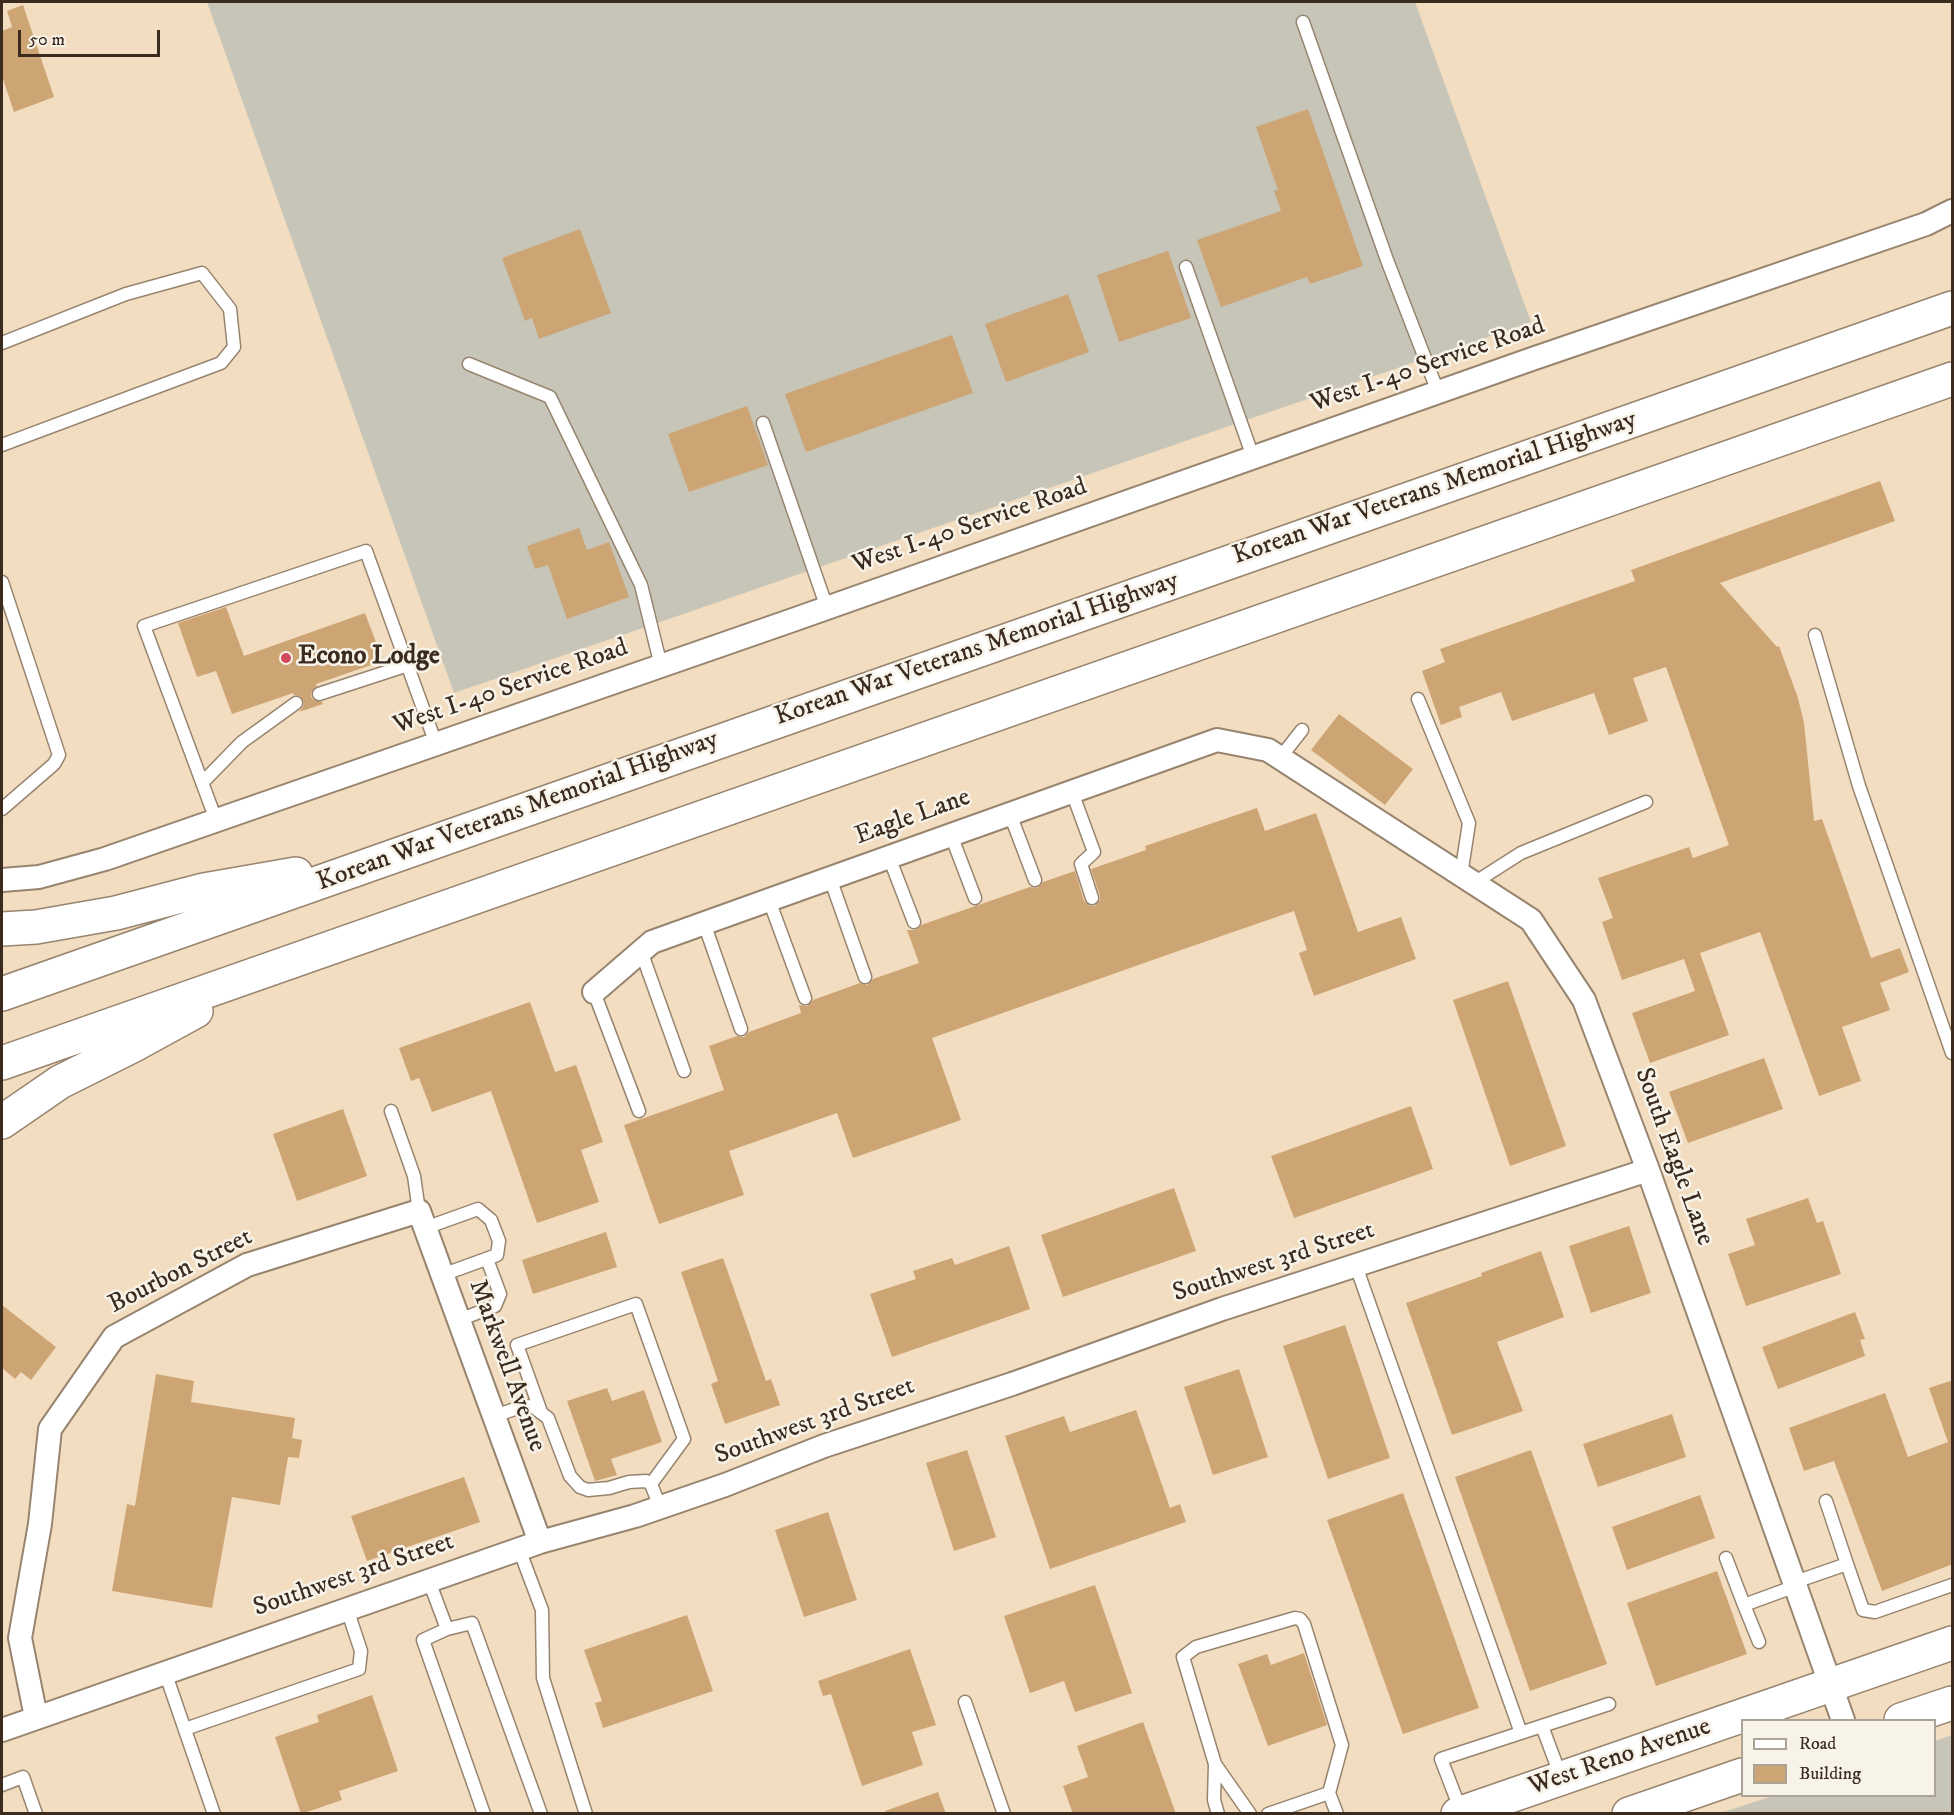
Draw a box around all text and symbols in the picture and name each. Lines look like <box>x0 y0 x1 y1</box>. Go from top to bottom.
scale bar <box>21 18 164 56</box>
text: 50 m <box>29 29 65 51</box>
street label: West I-40 Service Road <box>1307 311 1549 421</box>
street label: Korean War Veterans Memorial Highway <box>1229 405 1641 573</box>
street label: West I-40 Service Road <box>849 472 1091 582</box>
street label: Korean War Veterans Memorial Highway <box>771 566 1183 734</box>
street label: West I-40 Service Road <box>390 633 632 743</box>
place label: Econo Lodge <box>298 642 440 674</box>
marker: Econo Lodge <box>279 651 293 665</box>
street label: Korean War Veterans Memorial Highway <box>313 725 723 899</box>
street label: Eagle Lane <box>851 783 975 853</box>
street label: South Eagle Lane <box>1626 1064 1720 1250</box>
street label: Southwest 3rd Street <box>1169 1216 1379 1310</box>
street label: Bourbon Street <box>104 1223 258 1321</box>
street label: Markwell Avenue <box>460 1276 552 1456</box>
street label: Southwest 3rd Street <box>711 1371 919 1473</box>
street label: Southwest 3rd Street <box>250 1527 458 1625</box>
street label: West Reno Avenue <box>1525 1712 1715 1804</box>
legend <box>1741 1719 1936 1797</box>
text: Road <box>1799 1733 1836 1755</box>
text: Building <box>1799 1763 1861 1785</box>

